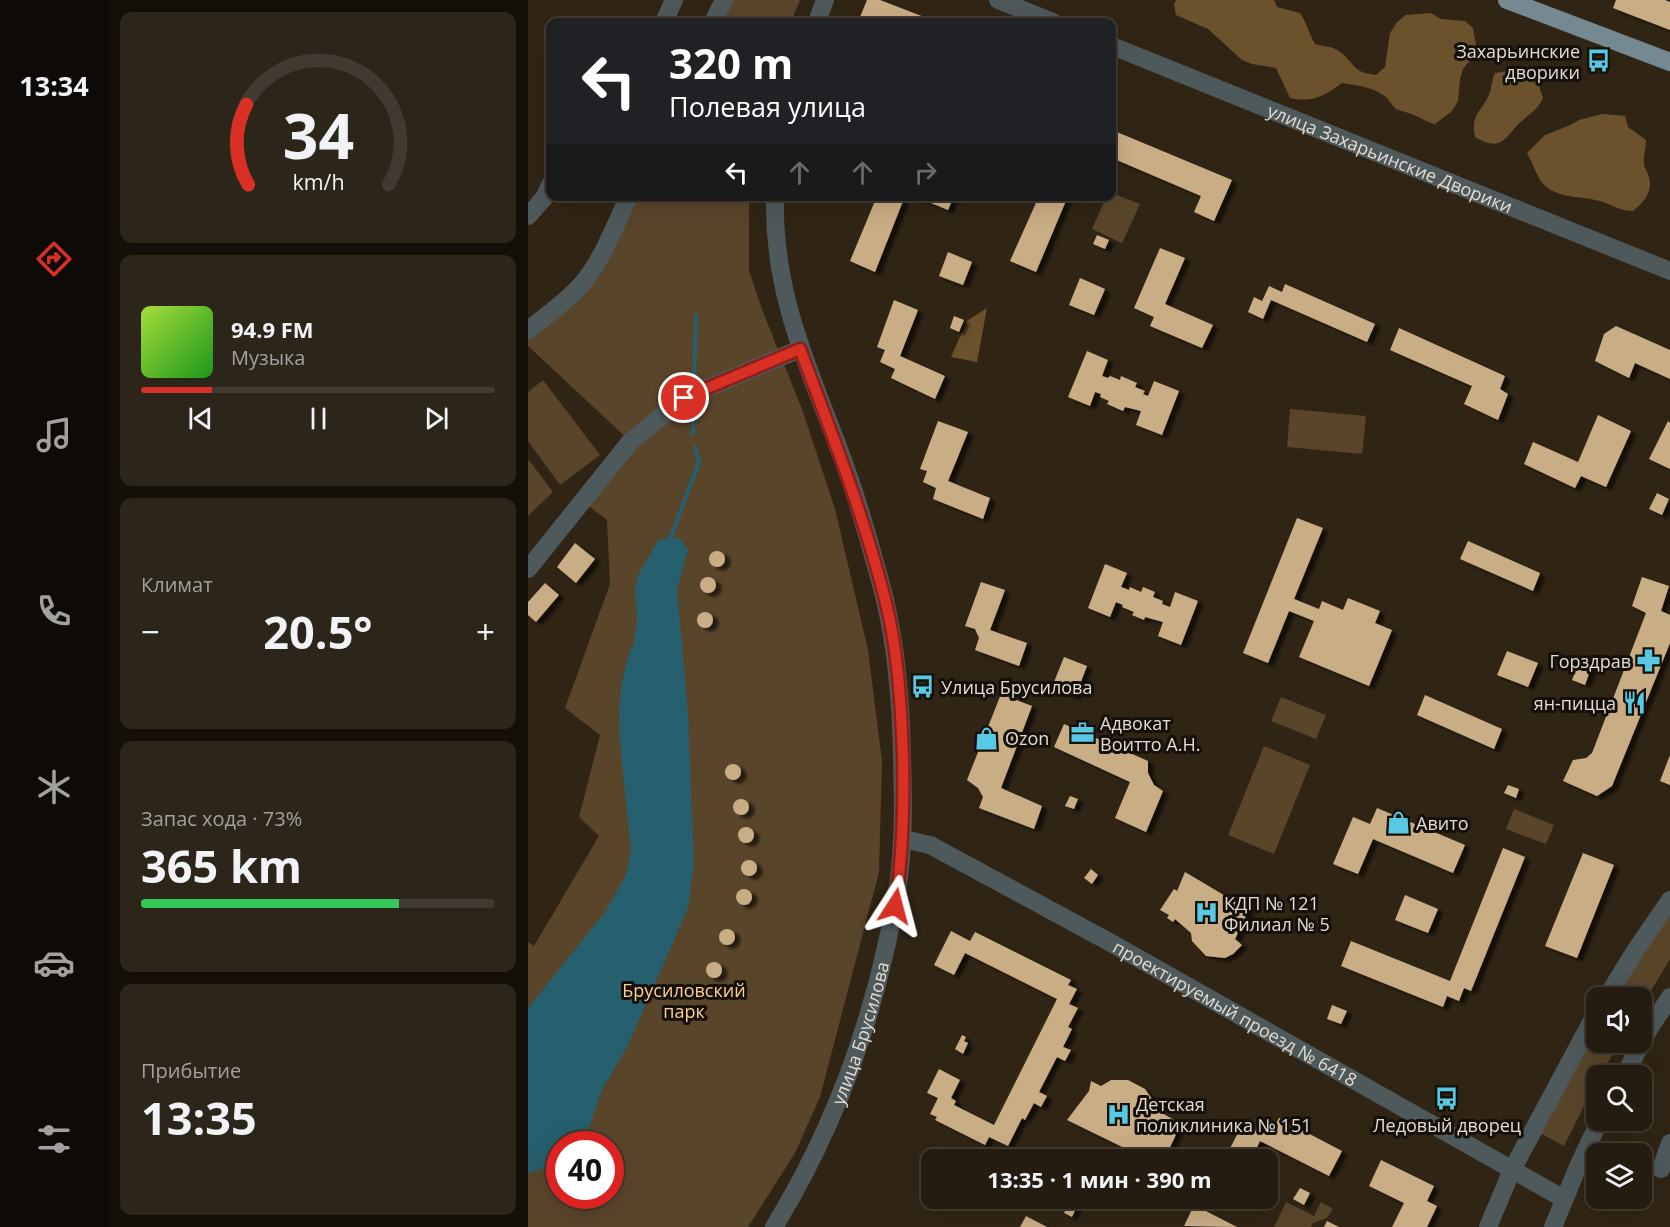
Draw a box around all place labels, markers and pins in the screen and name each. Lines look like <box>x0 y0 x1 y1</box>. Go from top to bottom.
place label: Захарьинские дворики <box>1456 39 1580 84</box>
bus stop icon: Захарьинские дворики <box>1585 48 1611 74</box>
pin <box>658 372 709 423</box>
pharmacy icon: Горздрав <box>1636 648 1662 674</box>
place label: Горздрав <box>1549 649 1631 673</box>
bus stop icon: Улица Брусилова <box>910 674 936 700</box>
place label: Улица Брусилова <box>941 675 1092 699</box>
restaurant icon: ян-пицца <box>1621 690 1647 716</box>
place label: ян-пицца <box>1534 691 1616 715</box>
place label: Адвокат Воитто А.Н. <box>1100 711 1200 756</box>
office icon: Адвокат Воитто А.Н. <box>1069 720 1095 746</box>
shop icon: Ozon <box>974 725 1000 751</box>
place label: Ozon <box>1005 726 1049 750</box>
shop icon: Авито <box>1385 810 1411 836</box>
place label: Авито <box>1416 811 1468 835</box>
place label: КДП № 121 Филиал № 5 <box>1224 891 1330 936</box>
hospital icon: КДП № 121 Филиал № 5 <box>1193 900 1219 926</box>
bus stop icon: Ледовый дворец <box>1434 1086 1460 1112</box>
place label: Детская поликлиника № 151 <box>1136 1092 1311 1137</box>
hospital icon: Детская поликлиника № 151 <box>1105 1101 1131 1127</box>
place label: Ледовый дворец <box>1373 1113 1521 1137</box>

